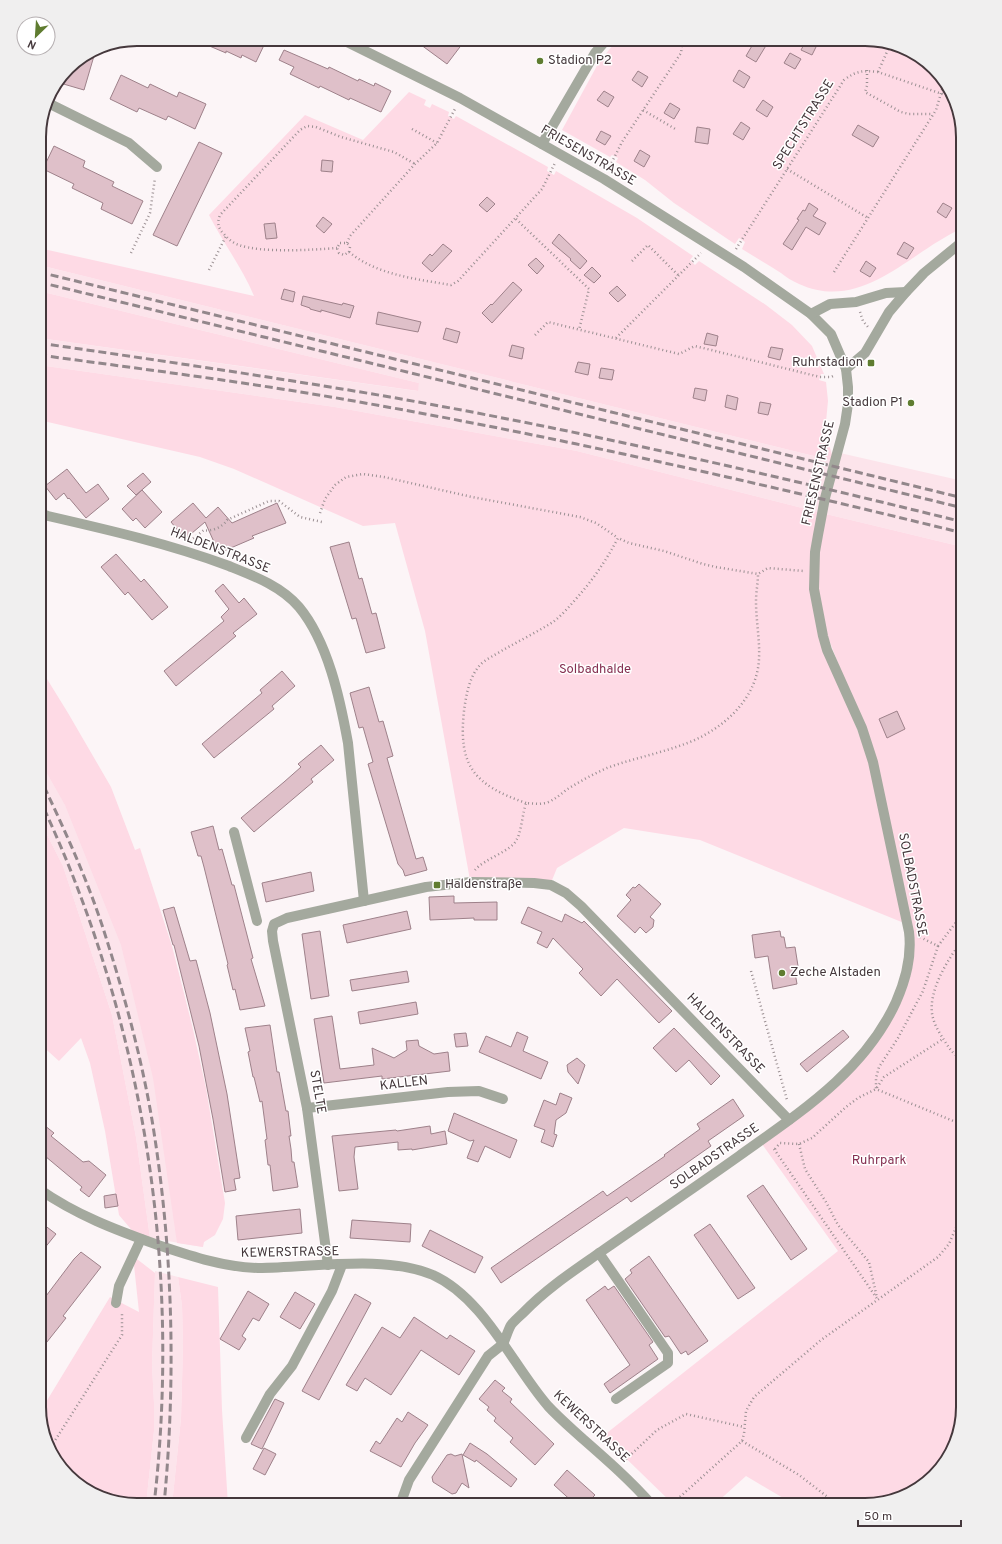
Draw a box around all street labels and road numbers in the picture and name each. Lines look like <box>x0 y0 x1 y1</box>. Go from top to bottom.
street label: SPECHTSTRASSE <box>770 77 838 173</box>
street label: FRIESENSTRASSE <box>538 122 638 190</box>
street label: FRIESENSTRASSE <box>799 419 839 527</box>
street label: HALDENSTRASSE <box>168 525 272 577</box>
street label: SOLBADSTRASSE <box>894 832 930 938</box>
street label: HALDENSTRASSE <box>683 990 767 1078</box>
street label: STELTE <box>305 1069 329 1115</box>
street label: KALLEN <box>379 1073 429 1095</box>
street label: SOLBADSTRASSE <box>667 1120 763 1194</box>
street label: KEWERSTRASSE <box>241 1244 339 1262</box>
street label: KEWERSTRASSE <box>550 1388 632 1466</box>

